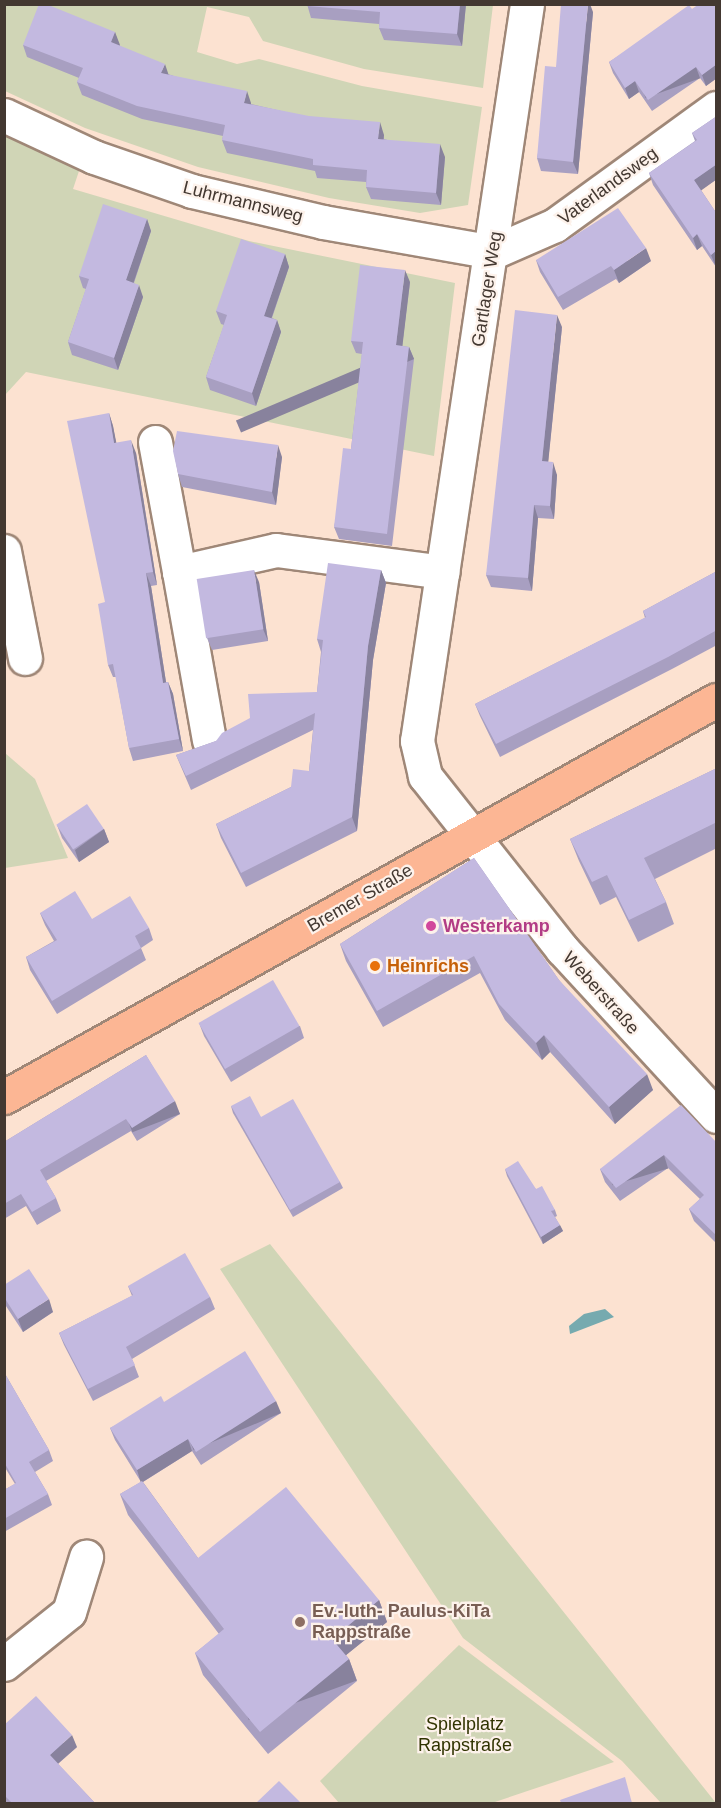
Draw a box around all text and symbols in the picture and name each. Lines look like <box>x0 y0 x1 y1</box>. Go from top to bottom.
street label: Vaterlandsweg <box>554 143 662 229</box>
street label: Luhrmannsweg <box>181 177 305 227</box>
street label: Gartlager Weg <box>467 230 507 348</box>
street label: Bremer Straße <box>303 859 417 937</box>
place label: Westerkamp <box>443 915 550 937</box>
marker: Westerkamp <box>424 919 438 933</box>
street label: Weberstraße <box>558 947 644 1039</box>
place label: Heinrichs <box>387 955 469 977</box>
marker: Heinrichs <box>368 959 382 973</box>
place label: Ev.-luth- Paulus-KiTa Rappstraße <box>312 1601 490 1644</box>
marker: Ev.-luth- Paulus-KiTa Rappstraße <box>293 1615 307 1629</box>
park label: Spielplatz Rappstraße <box>418 1714 512 1756</box>

